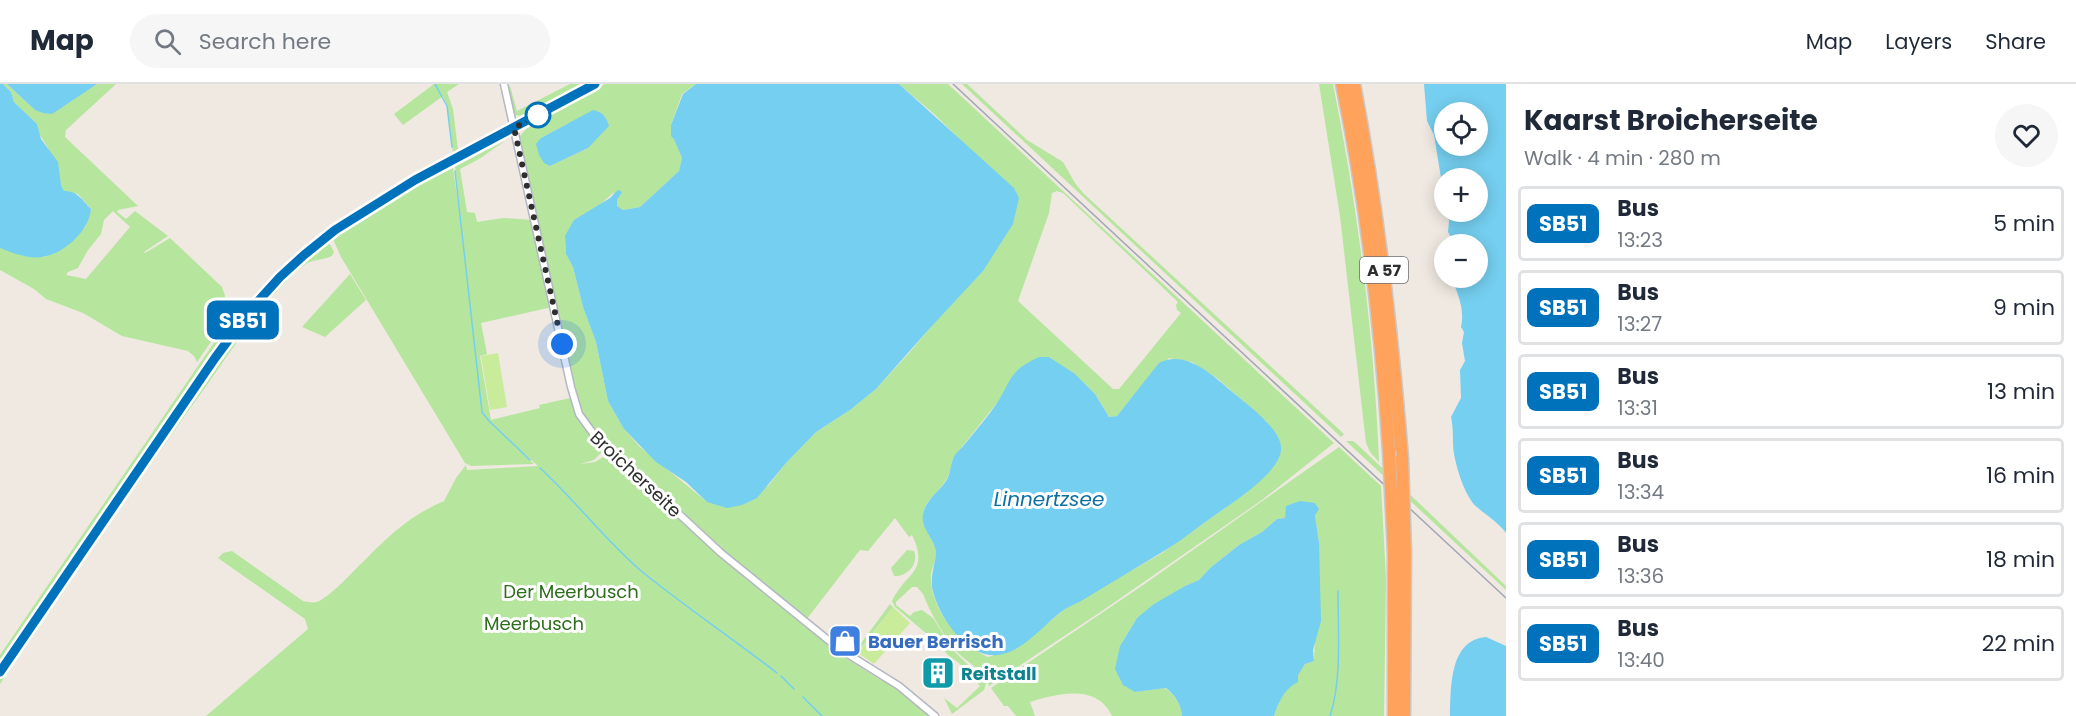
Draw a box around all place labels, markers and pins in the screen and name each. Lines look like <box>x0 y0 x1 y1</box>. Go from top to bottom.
unlabelled marker <box>525 102 551 128</box>
shop icon: Bauer Berrisch <box>827 623 863 659</box>
place label: Bauer Berrisch <box>868 629 1004 654</box>
building icon: Reitstall <box>920 655 956 691</box>
place label: Reitstall <box>961 661 1037 686</box>

